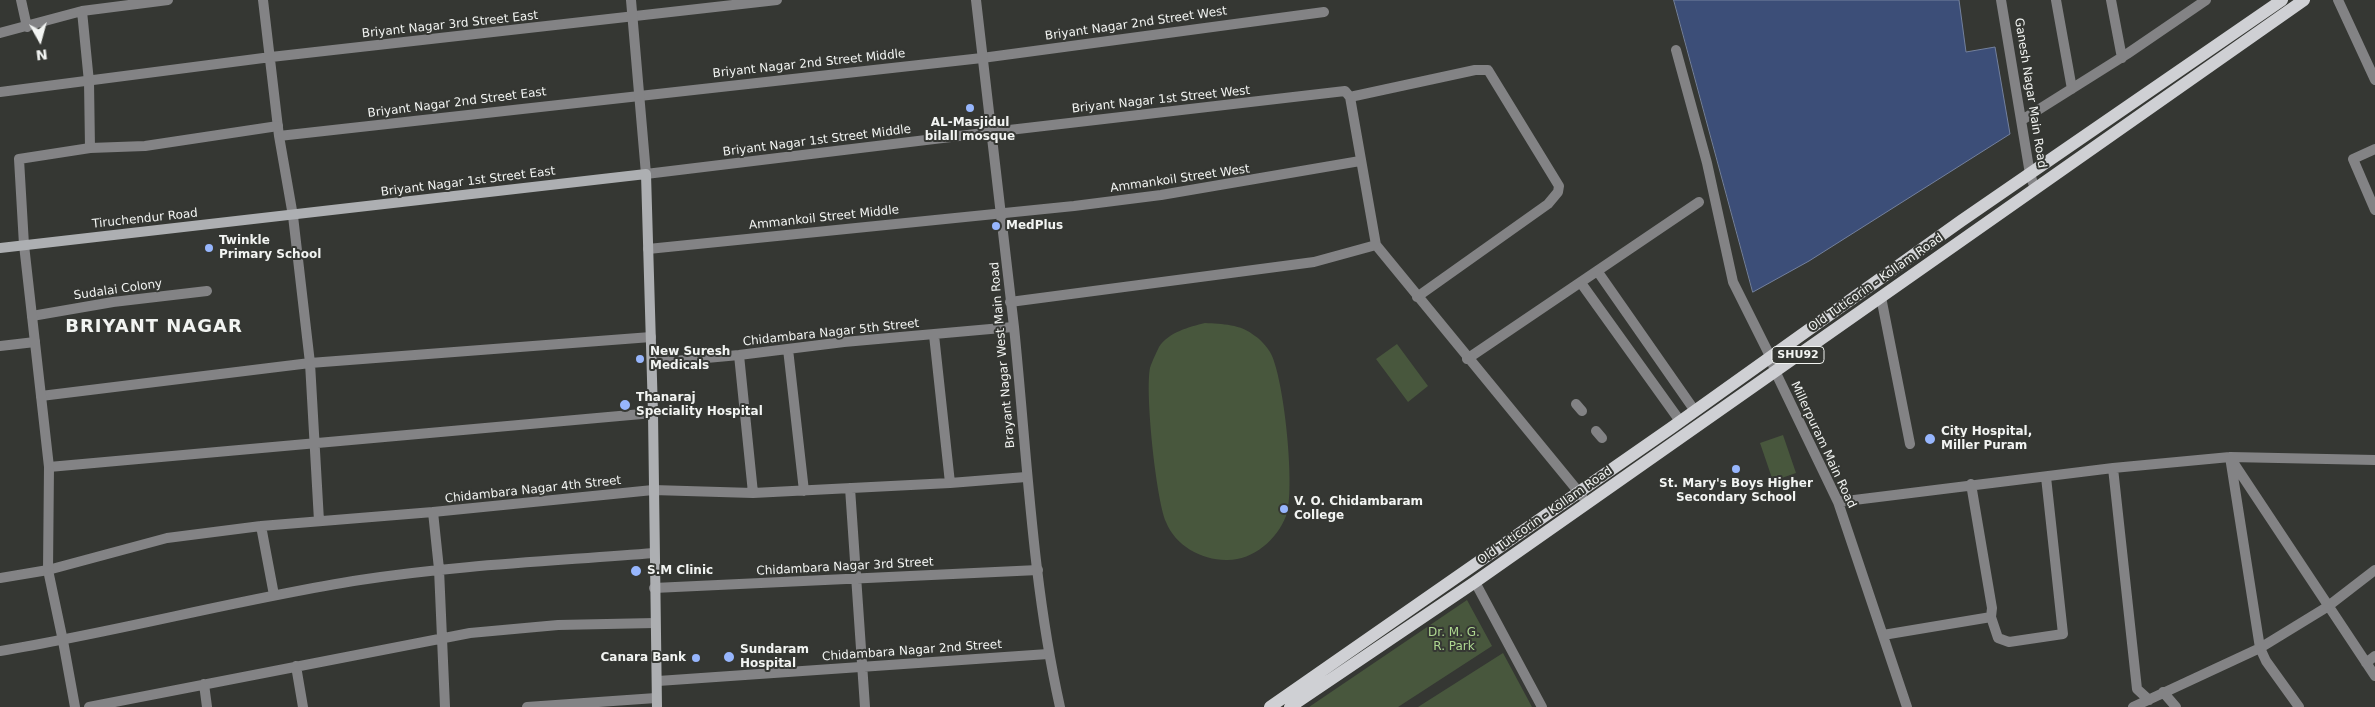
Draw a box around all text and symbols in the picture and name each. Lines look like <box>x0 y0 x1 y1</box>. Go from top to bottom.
street label: Briyant Nagar 2nd Street West <box>1044 4 1228 44</box>
street label: Briyant Nagar 3rd Street East <box>361 9 539 41</box>
north arrow <box>15 15 65 65</box>
street label: Ganesh Nagar Main Road <box>2011 17 2049 169</box>
text: N <box>35 46 49 64</box>
street label: Briyant Nagar 2nd Street Middle <box>712 47 906 81</box>
street label: Briyant Nagar 1st Street West <box>1071 83 1251 117</box>
street label: Briyant Nagar 2nd Street East <box>367 85 547 121</box>
marker: AL-Masjidul bilall mosque <box>964 102 976 114</box>
place label: AL-Masjidul bilall mosque <box>925 116 1015 144</box>
street label: Briyant Nagar 1st Street Middle <box>722 122 912 160</box>
street label: Ammankoil Street West <box>1109 162 1251 196</box>
street label: Briyant Nagar 1st Street East <box>380 164 556 200</box>
street label: Ammankoil Street Middle <box>748 203 900 233</box>
street label: Tiruchendur Road <box>91 206 199 232</box>
place label: MedPlus <box>1006 219 1063 233</box>
marker: MedPlus <box>990 220 1002 232</box>
street label: Old Tuticorin - Kollam Road <box>1806 231 1946 335</box>
place label: Twinkle Primary School <box>219 234 321 262</box>
marker: Twinkle Primary School <box>203 242 215 254</box>
street label: Brayant Nagar West Main Road <box>988 261 1018 449</box>
street label: Sudalai Colony <box>73 277 163 303</box>
district label: BRIYANT NAGAR <box>64 316 244 338</box>
street label: Chidambara Nagar 5th Street <box>742 317 920 349</box>
place label: New Suresh Medicals <box>650 345 730 373</box>
road number: SHU92 <box>1772 346 1824 364</box>
marker: New Suresh Medicals <box>634 353 646 365</box>
street label: Millerpuram Main Road <box>1787 379 1859 511</box>
place label: Thanaraj Speciality Hospital <box>636 391 763 419</box>
marker: Thanaraj Speciality Hospital <box>618 398 632 412</box>
place label: City Hospital, Miller Puram <box>1941 425 2032 453</box>
marker: City Hospital, Miller Puram <box>1923 432 1937 446</box>
marker: St. Mary's Boys Higher Secondary School <box>1730 463 1742 475</box>
street label: Old Tuticorin - Kollam Road <box>1475 464 1615 568</box>
street label: Chidambara Nagar 4th Street <box>444 474 622 506</box>
place label: St. Mary's Boys Higher Secondary School <box>1659 477 1813 505</box>
place label: V. O. Chidambaram College <box>1294 495 1423 523</box>
marker: V. O. Chidambaram College <box>1278 503 1290 515</box>
street label: Chidambara Nagar 3rd Street <box>756 555 934 579</box>
marker: S.M Clinic <box>629 564 643 578</box>
place label: S.M Clinic <box>647 564 713 578</box>
park label: Dr. M. G. R. Park <box>1428 626 1480 654</box>
street label: Chidambara Nagar 2nd Street <box>822 638 1002 664</box>
place label: Sundaram Hospital <box>740 643 809 671</box>
marker: Sundaram Hospital <box>722 650 736 664</box>
place label: Canara Bank <box>600 651 686 665</box>
marker: Canara Bank <box>690 652 702 664</box>

